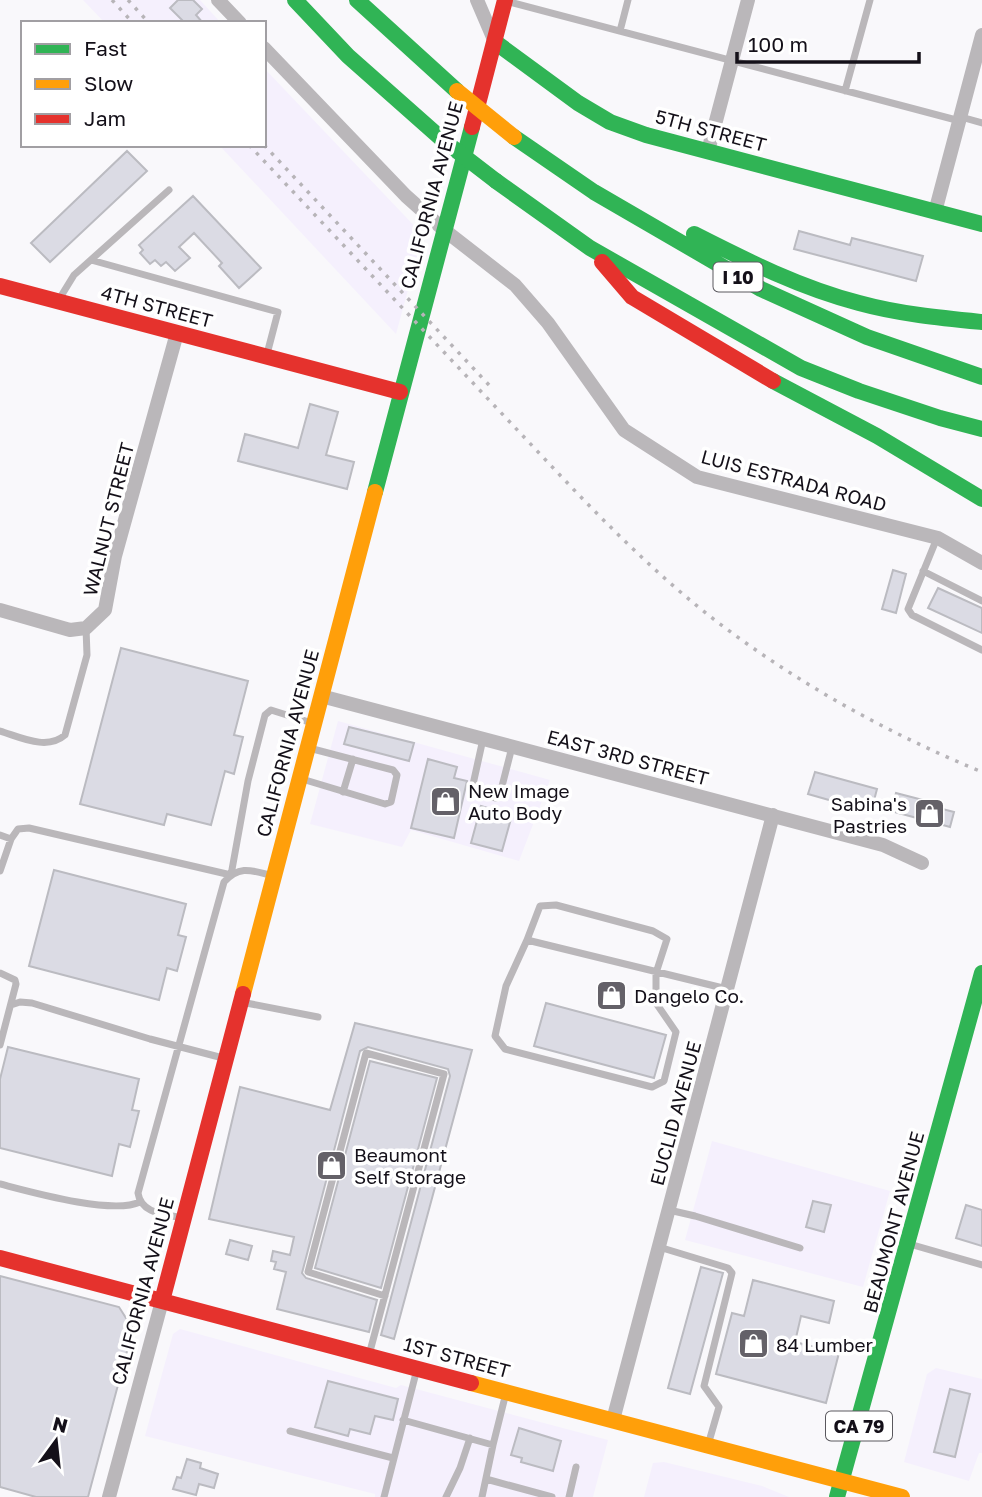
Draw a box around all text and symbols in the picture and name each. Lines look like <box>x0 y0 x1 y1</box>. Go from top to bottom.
legend <box>21 21 266 147</box>
scale bar <box>737 21 919 65</box>
text: 100 m <box>748 31 808 57</box>
text: Fast <box>84 35 127 61</box>
text: Slow <box>84 70 133 96</box>
street label: CALIFORNIA AVENUE <box>395 99 467 291</box>
street label: 5TH STREET <box>653 104 769 156</box>
text: Jam <box>84 105 126 131</box>
road number: I 10 <box>714 262 762 292</box>
street label: 4TH STREET <box>99 280 215 332</box>
street label: WALNUT STREET <box>78 440 138 598</box>
street label: LUIS ESTRADA ROAD <box>699 444 889 516</box>
street label: CALIFORNIA AVENUE <box>251 647 323 839</box>
street label: EAST 3RD STREET <box>545 724 712 790</box>
place label: New Image Auto Body <box>468 779 570 824</box>
shop icon: New Image Auto Body <box>428 784 462 818</box>
place label: Sabina's Pastries <box>831 792 907 837</box>
shop icon: Sabina's Pastries <box>913 797 947 831</box>
shop icon: Dangelo Co. <box>594 978 628 1012</box>
place label: Dangelo Co. <box>634 984 744 1007</box>
street label: EUCLID AVENUE <box>645 1038 705 1188</box>
street label: BEAUMONT AVENUE <box>858 1129 928 1315</box>
place label: Beaumont Self Storage <box>354 1143 466 1188</box>
shop icon: Beaumont Self Storage <box>314 1148 348 1182</box>
street label: CALIFORNIA AVENUE <box>106 1195 178 1387</box>
shop icon: 84 Lumber <box>736 1327 770 1361</box>
street label: 1ST STREET <box>401 1332 513 1382</box>
place label: 84 Lumber <box>776 1333 873 1356</box>
north arrow <box>21 1406 91 1476</box>
text: N <box>51 1411 70 1437</box>
road number: CA 79 <box>826 1412 892 1441</box>

